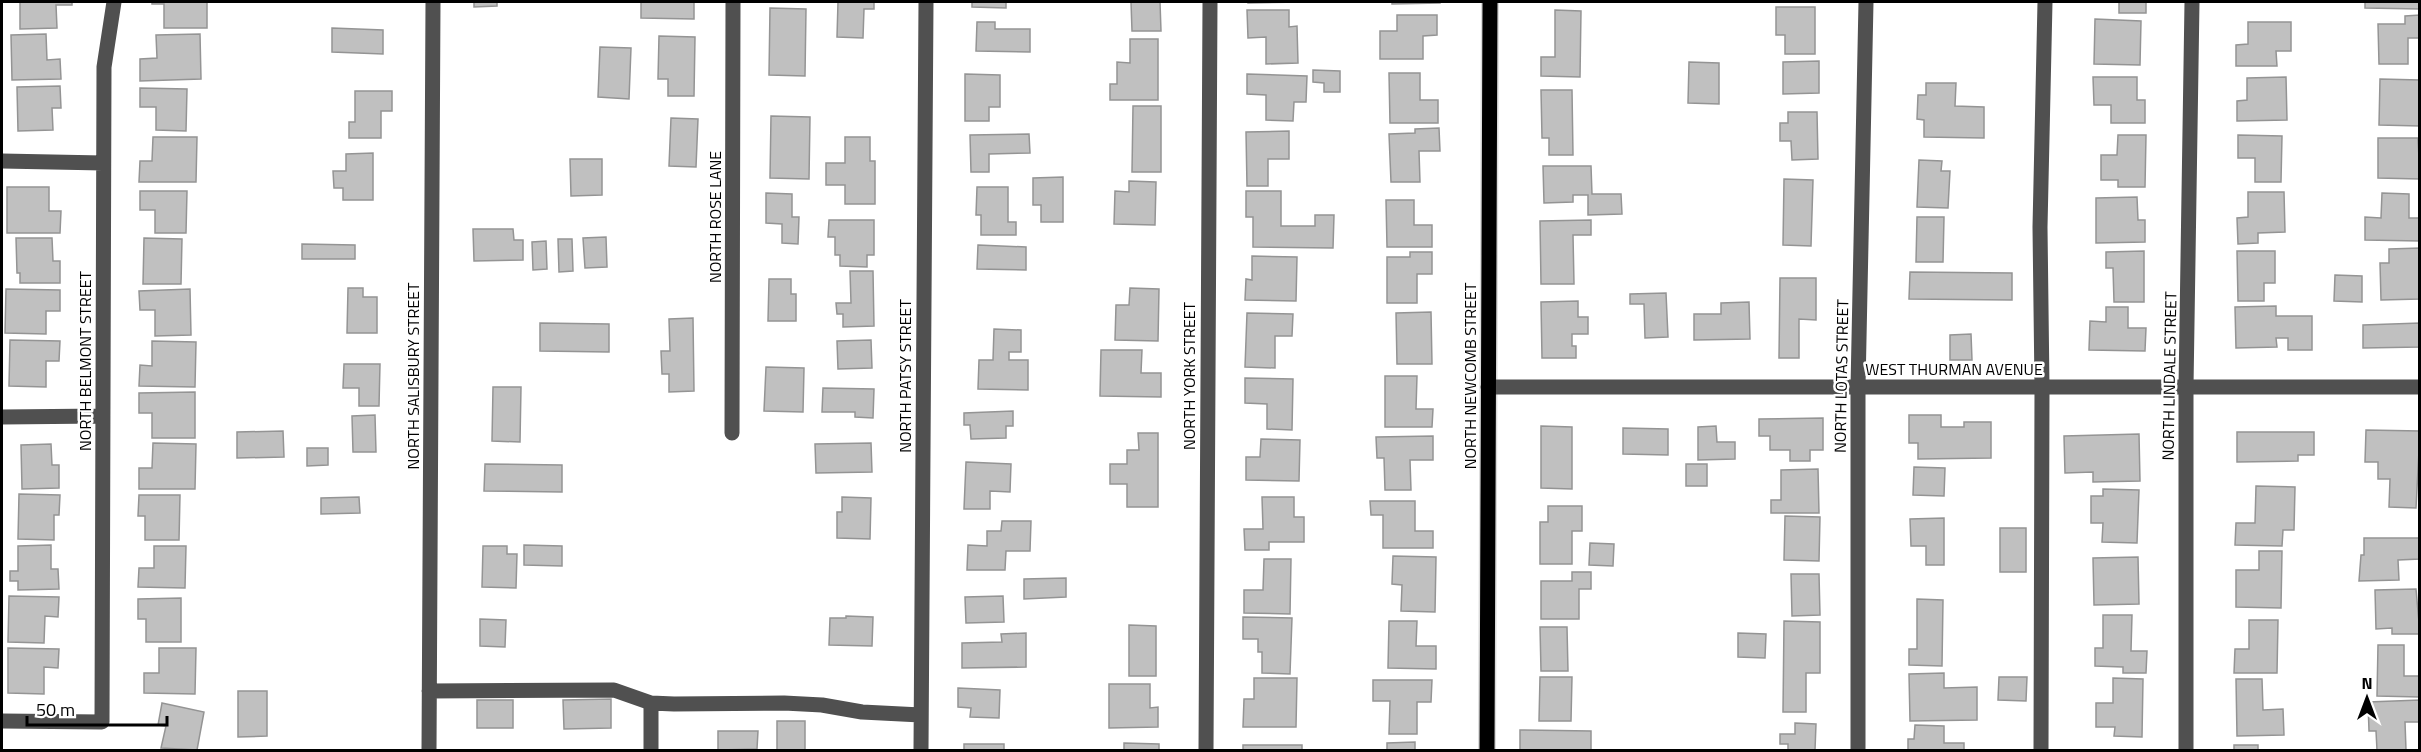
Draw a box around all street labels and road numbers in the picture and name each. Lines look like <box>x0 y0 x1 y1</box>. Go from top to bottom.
street label: NORTH ROSE LANE <box>703 151 727 283</box>
street label: NORTH BELMONT STREET <box>73 270 97 451</box>
street label: NORTH SALISBURY STREET <box>401 282 425 470</box>
street label: NORTH NEWCOMB STREET <box>1458 282 1482 469</box>
street label: NORTH LINDALE STREET <box>2156 291 2182 461</box>
street label: NORTH LOTAS STREET <box>1828 298 1854 453</box>
street label: NORTH PATSY STREET <box>893 299 917 453</box>
street label: NORTH YORK STREET <box>1177 301 1201 450</box>
street label: WEST THURMAN AVENUE <box>1865 357 2043 381</box>

